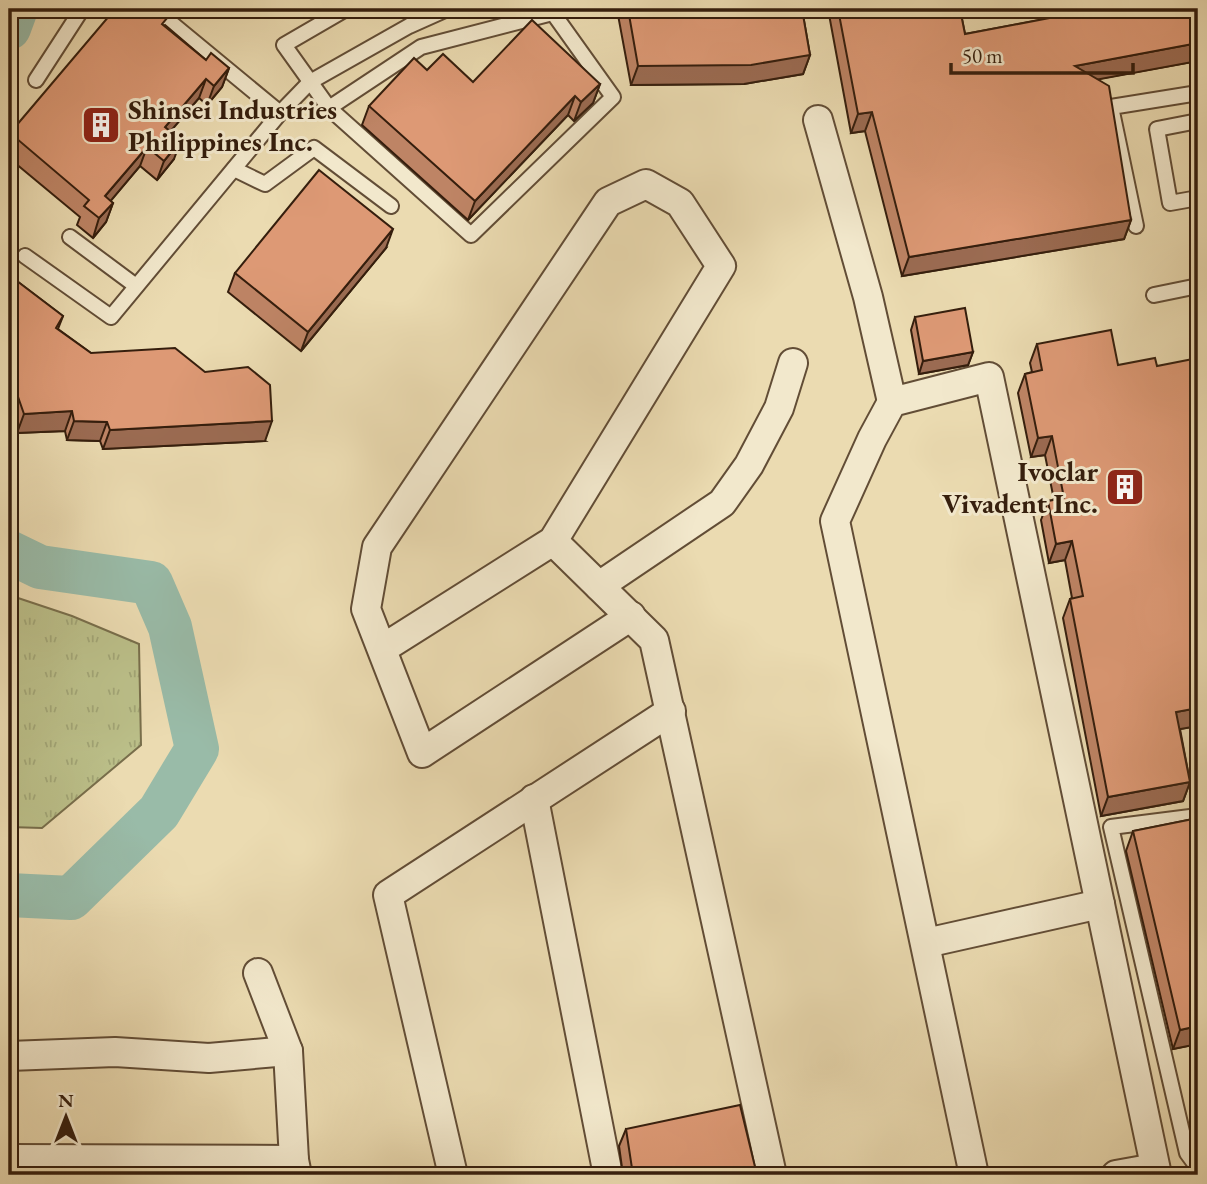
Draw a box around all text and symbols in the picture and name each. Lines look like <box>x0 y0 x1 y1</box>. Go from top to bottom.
scale bar <box>951 32 1134 76</box>
text: 50 m <box>962 42 1003 69</box>
place label: Shinsei Industries Philippines Inc. <box>128 91 337 159</box>
building icon: Shinsei Industries Philippines Inc. <box>80 104 122 146</box>
place label: Ivoclar Vivadent Inc. <box>942 453 1098 521</box>
building icon: Ivoclar Vivadent Inc. <box>1104 466 1146 508</box>
north arrow <box>32 1082 102 1152</box>
text: N <box>58 1088 74 1113</box>

